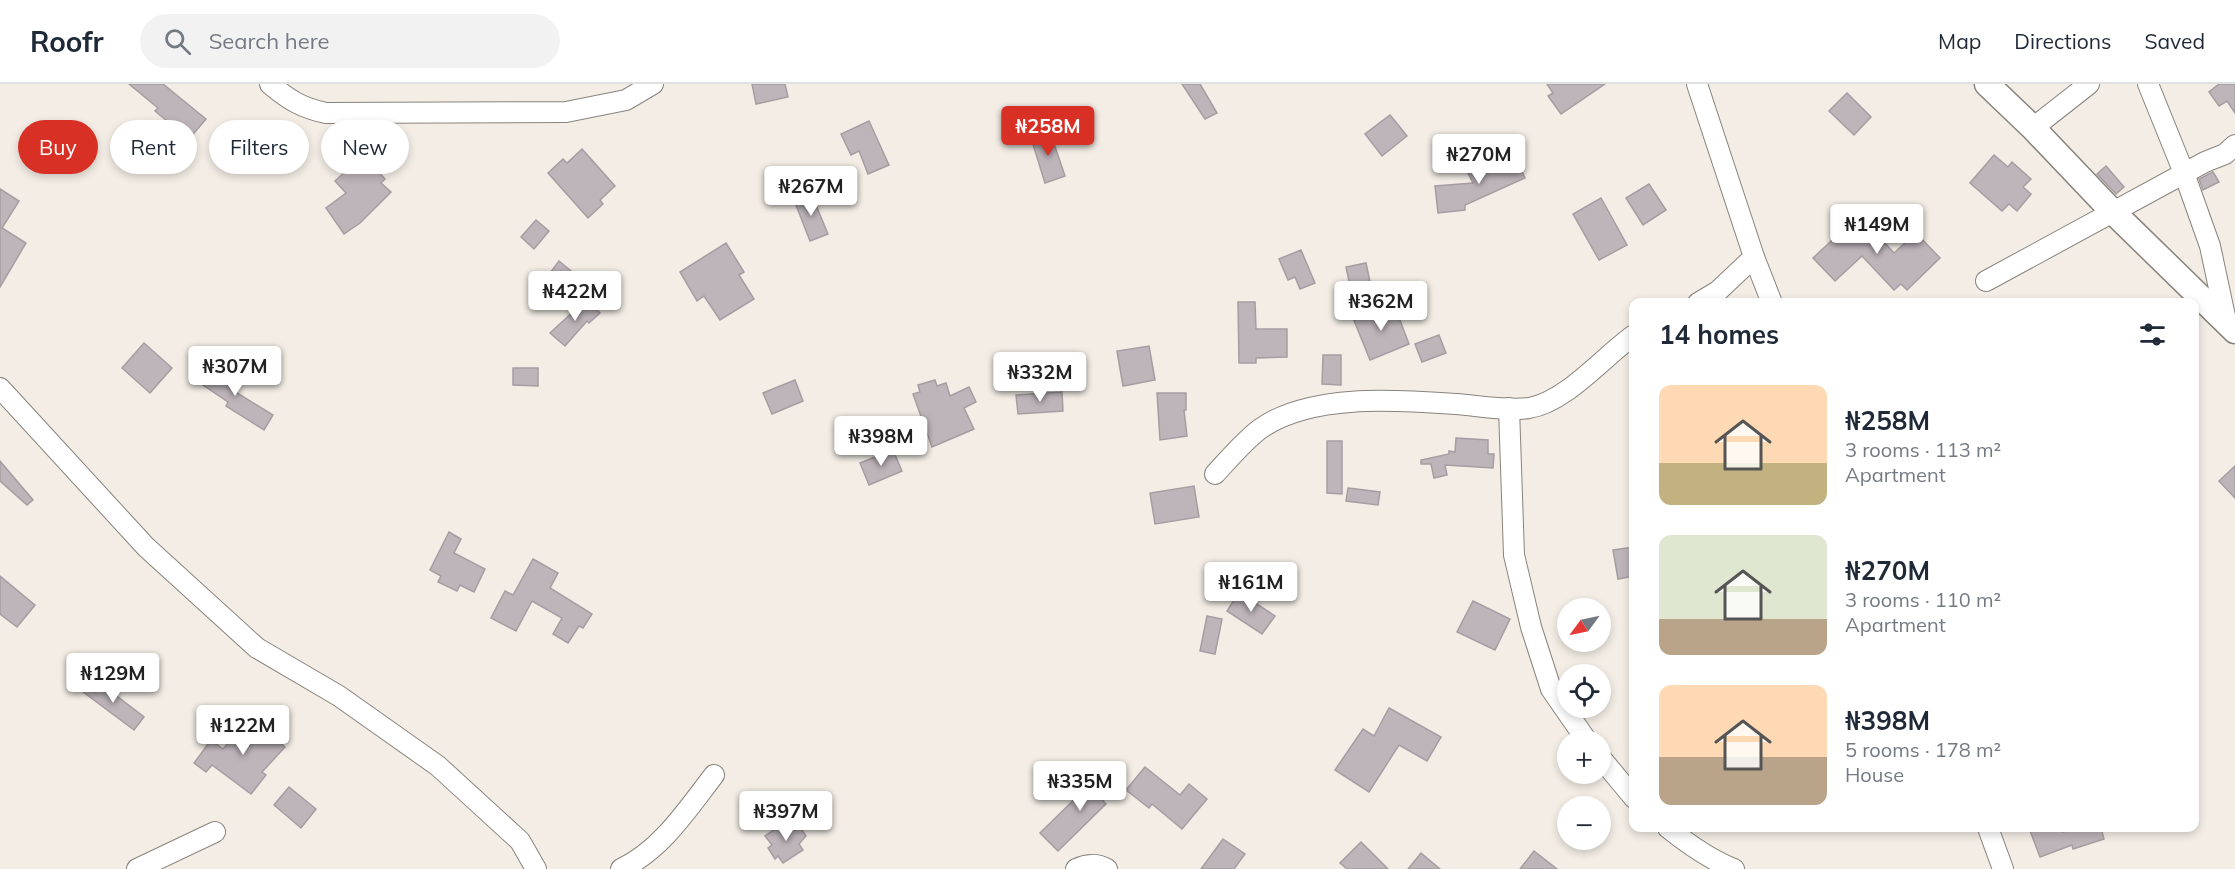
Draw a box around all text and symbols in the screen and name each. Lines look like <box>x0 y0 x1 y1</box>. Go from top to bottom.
search box <box>140 14 560 68</box>
text: Roofr <box>30 24 104 59</box>
icon: search <box>161 25 194 58</box>
text: Search here <box>209 27 330 55</box>
text: Map <box>1938 28 1981 54</box>
text: Directions <box>2014 28 2111 54</box>
text: Saved <box>2144 28 2205 54</box>
pin: ₦258M <box>1006 106 1090 157</box>
text: ₦258M <box>1015 113 1081 138</box>
chip: Buy <box>18 120 98 174</box>
chip: Rent <box>110 120 197 174</box>
chip: Filters <box>209 120 309 174</box>
chip: New <box>321 120 409 174</box>
pin: ₦270M <box>1437 134 1521 185</box>
text: ₦270M <box>1446 141 1512 166</box>
pin: ₦267M <box>769 166 853 217</box>
text: ₦267M <box>778 173 844 198</box>
pin: ₦149M <box>1835 204 1919 255</box>
text: ₦149M <box>1844 211 1910 236</box>
pin: ₦422M <box>533 271 617 322</box>
text: ₦422M <box>542 278 608 303</box>
pin: ₦362M <box>1339 281 1423 332</box>
text: ₦362M <box>1348 288 1414 313</box>
text: 14 homes <box>1659 318 1779 351</box>
icon: filters <box>2136 318 2169 351</box>
pin: ₦307M <box>193 346 277 397</box>
pin: ₦332M <box>998 352 1082 403</box>
text: ₦307M <box>202 353 268 378</box>
text: ₦332M <box>1007 359 1073 384</box>
text: ₦258M <box>1845 404 1930 437</box>
icon: home <box>1707 409 1779 481</box>
pin: ₦398M <box>839 416 923 467</box>
text: ₦398M <box>848 423 914 448</box>
text: 3 rooms · 113 m² <box>1845 437 2001 462</box>
text: Apartment <box>1845 462 1946 487</box>
text: ₦270M <box>1845 554 1930 587</box>
icon: home <box>1707 559 1779 631</box>
pin: ₦161M <box>1209 562 1293 613</box>
text: ₦161M <box>1218 569 1284 594</box>
text: 3 rooms · 110 m² <box>1845 587 2001 612</box>
north arrow <box>1557 598 1611 652</box>
map controls <box>1557 598 1611 850</box>
text: Apartment <box>1845 612 1946 637</box>
pin: ₦129M <box>71 653 155 704</box>
text: ₦129M <box>80 660 146 685</box>
button: locate <box>1557 664 1611 718</box>
text: ₦398M <box>1845 704 1930 737</box>
pin: ₦122M <box>201 705 285 756</box>
icon: home <box>1707 709 1779 781</box>
text: ₦122M <box>210 712 276 737</box>
button: + <box>1557 730 1611 784</box>
text: 5 rooms · 178 m² <box>1845 737 2001 762</box>
pin: ₦335M <box>1038 761 1122 812</box>
text: House <box>1845 762 1904 787</box>
text: ₦335M <box>1047 768 1113 793</box>
pin: ₦397M <box>744 791 828 842</box>
button: − <box>1557 796 1611 850</box>
text: ₦397M <box>753 798 819 823</box>

